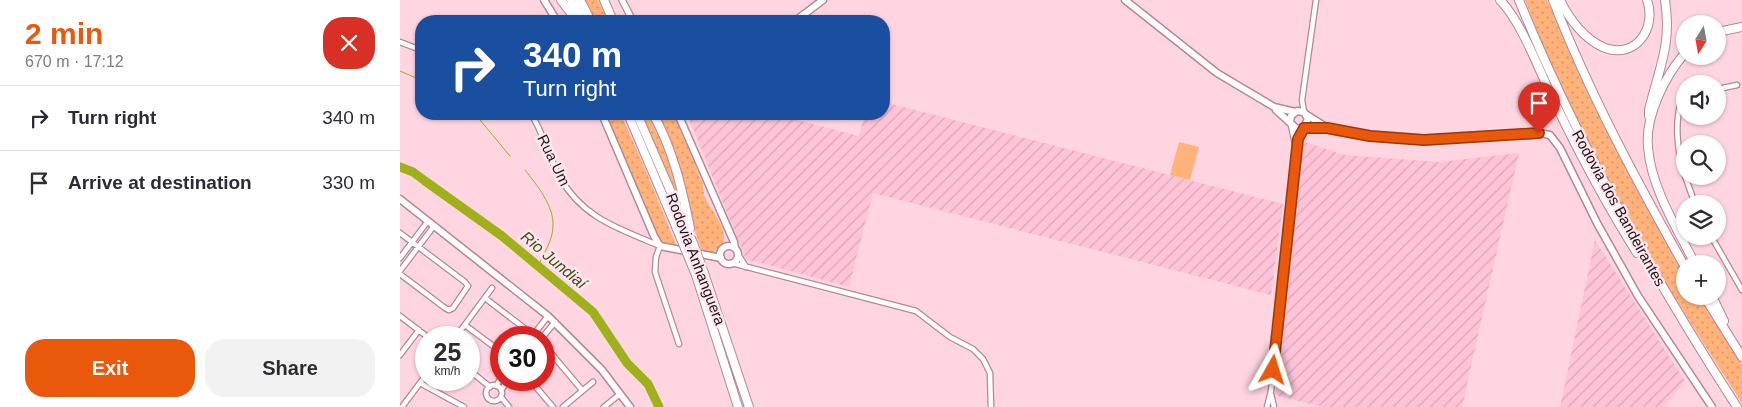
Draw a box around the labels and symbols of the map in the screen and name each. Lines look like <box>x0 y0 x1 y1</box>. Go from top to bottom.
north arrow <box>1676 15 1726 65</box>
pin <box>1518 82 1560 133</box>
street label: Rodovia dos Bandeirantes <box>1569 127 1669 289</box>
street label: Rua Um <box>534 132 574 188</box>
street label: Rodovia Anhanguera <box>663 191 729 328</box>
water label: Rio Jundiaí <box>518 228 591 293</box>
speed limit sign: 30 <box>490 326 555 391</box>
position arrow <box>1246 343 1298 395</box>

